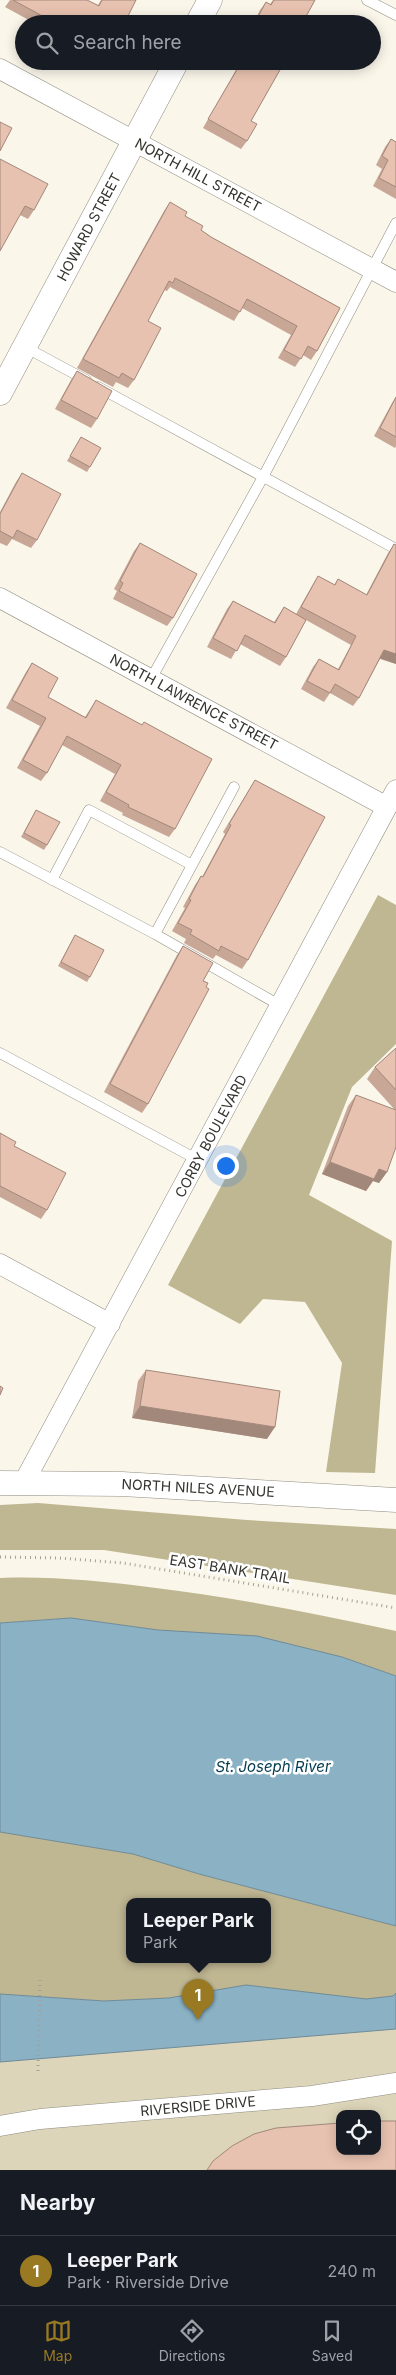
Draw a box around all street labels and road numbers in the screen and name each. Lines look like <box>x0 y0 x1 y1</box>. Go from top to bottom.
street label: NORTH HILL STREET <box>132 134 264 215</box>
street label: HOWARD STREET <box>53 170 124 284</box>
street label: NORTH LAWRENCE STREET <box>107 650 281 753</box>
street label: CORBY BOULEVARD <box>171 1071 250 1200</box>
street label: NORTH NILES AVENUE <box>121 1475 275 1500</box>
street label: EAST BANK TRAIL <box>168 1551 292 1586</box>
street label: RIVERSIDE DRIVE <box>139 2092 256 2119</box>

